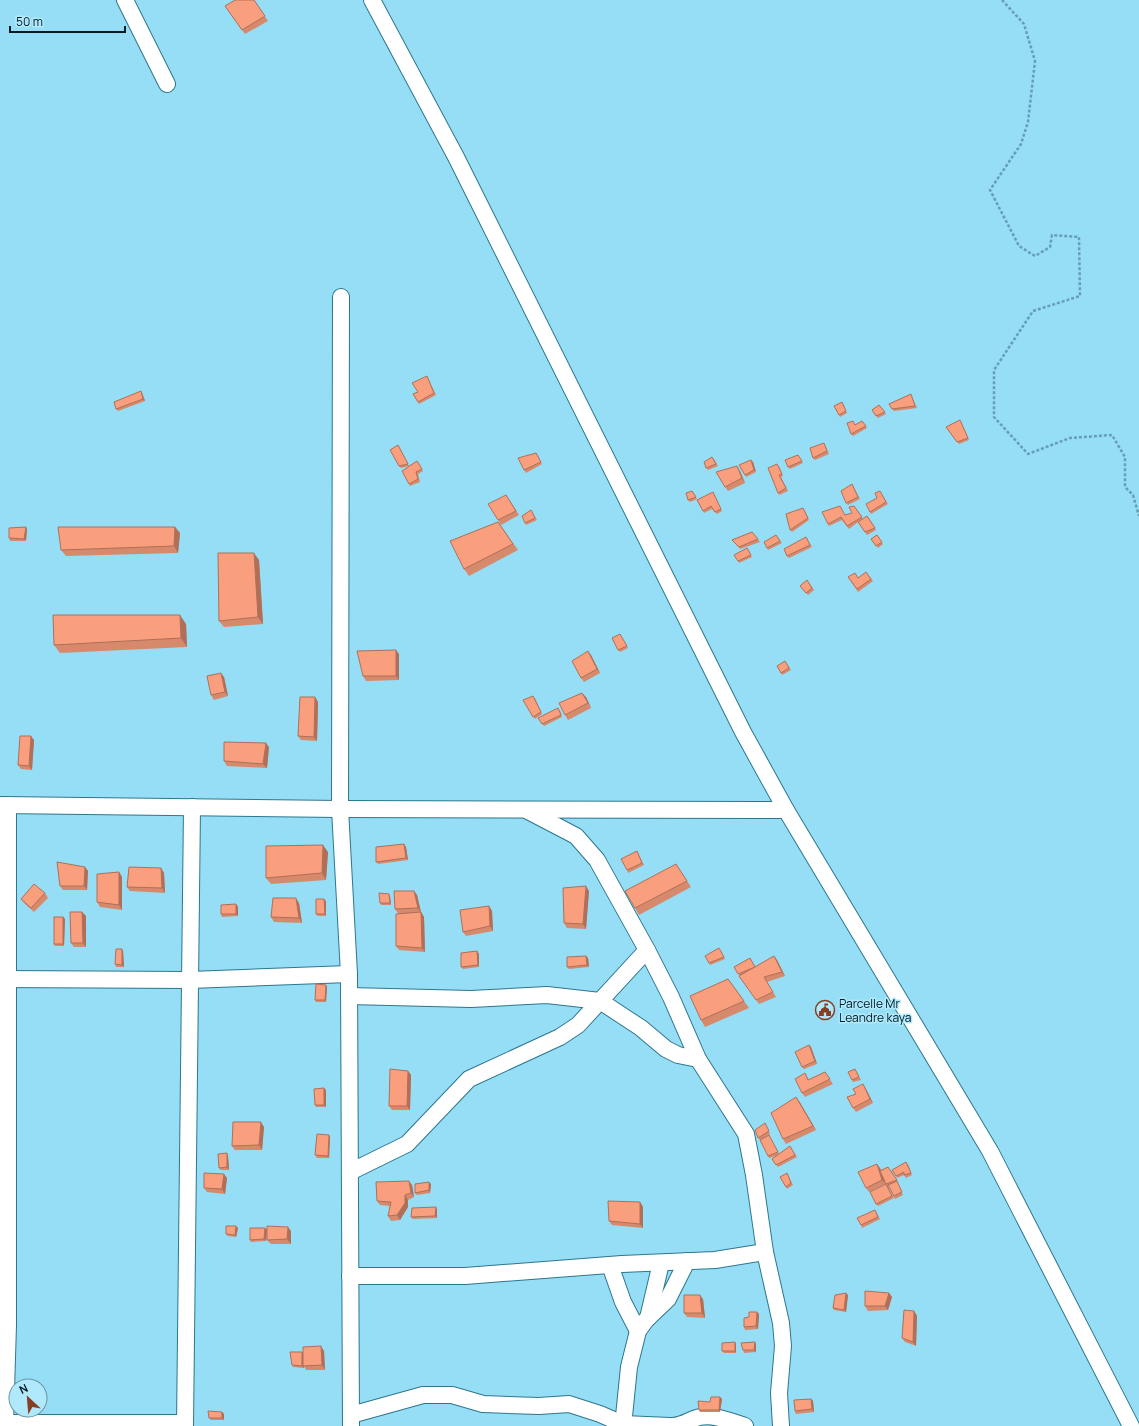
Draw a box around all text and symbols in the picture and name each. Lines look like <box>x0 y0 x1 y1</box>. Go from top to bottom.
scale bar <box>10 8 125 34</box>
text: 50 m <box>16 13 43 30</box>
place label: Parcelle Mr Leandre kaya <box>839 995 912 1026</box>
public building icon: Parcelle Mr Leandre kaya <box>814 999 836 1021</box>
north arrow <box>8 1378 48 1418</box>
text: N <box>17 1380 30 1397</box>

